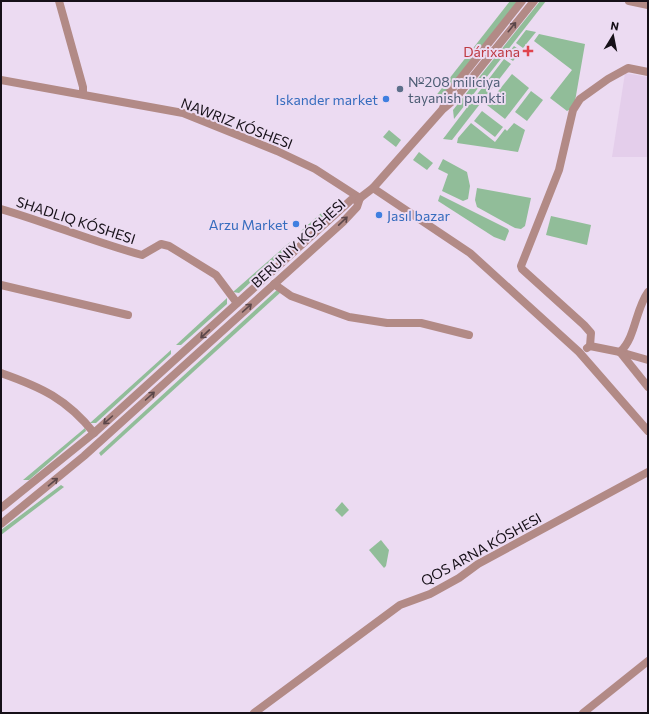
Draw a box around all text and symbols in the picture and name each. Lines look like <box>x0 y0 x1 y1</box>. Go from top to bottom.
north arrow <box>593 16 633 56</box>
text: N <box>610 19 620 33</box>
one-way arrow <box>508 22 517 33</box>
place label: Dárixana <box>463 43 520 60</box>
marker: Dárixana <box>523 46 533 56</box>
place label: №208 miliciya tayanish punkti <box>408 73 505 106</box>
marker: №208 miliciya tayanish punkti <box>395 84 405 94</box>
place label: Iskander market <box>276 91 378 108</box>
street label: NAWRIZ KÓSHESI <box>179 94 295 152</box>
marker: Iskander market <box>381 94 391 104</box>
street label: SHADLIQ KÓSHESI <box>14 193 138 247</box>
street label: BERUNIY KÓSHESI <box>247 195 349 291</box>
place label: Jasıl bazar <box>387 207 450 224</box>
marker: Jasıl bazar <box>374 210 384 220</box>
place label: Arzu Market <box>209 216 288 233</box>
one-way arrow <box>338 216 348 226</box>
marker: Arzu Market <box>291 219 301 229</box>
one-way arrow <box>241 304 252 313</box>
one-way arrow <box>200 329 210 338</box>
one-way arrow <box>145 392 155 401</box>
one-way arrow <box>103 416 113 425</box>
one-way arrow <box>48 478 59 487</box>
street label: QOS ARNA KÓSHESI <box>418 509 544 589</box>

